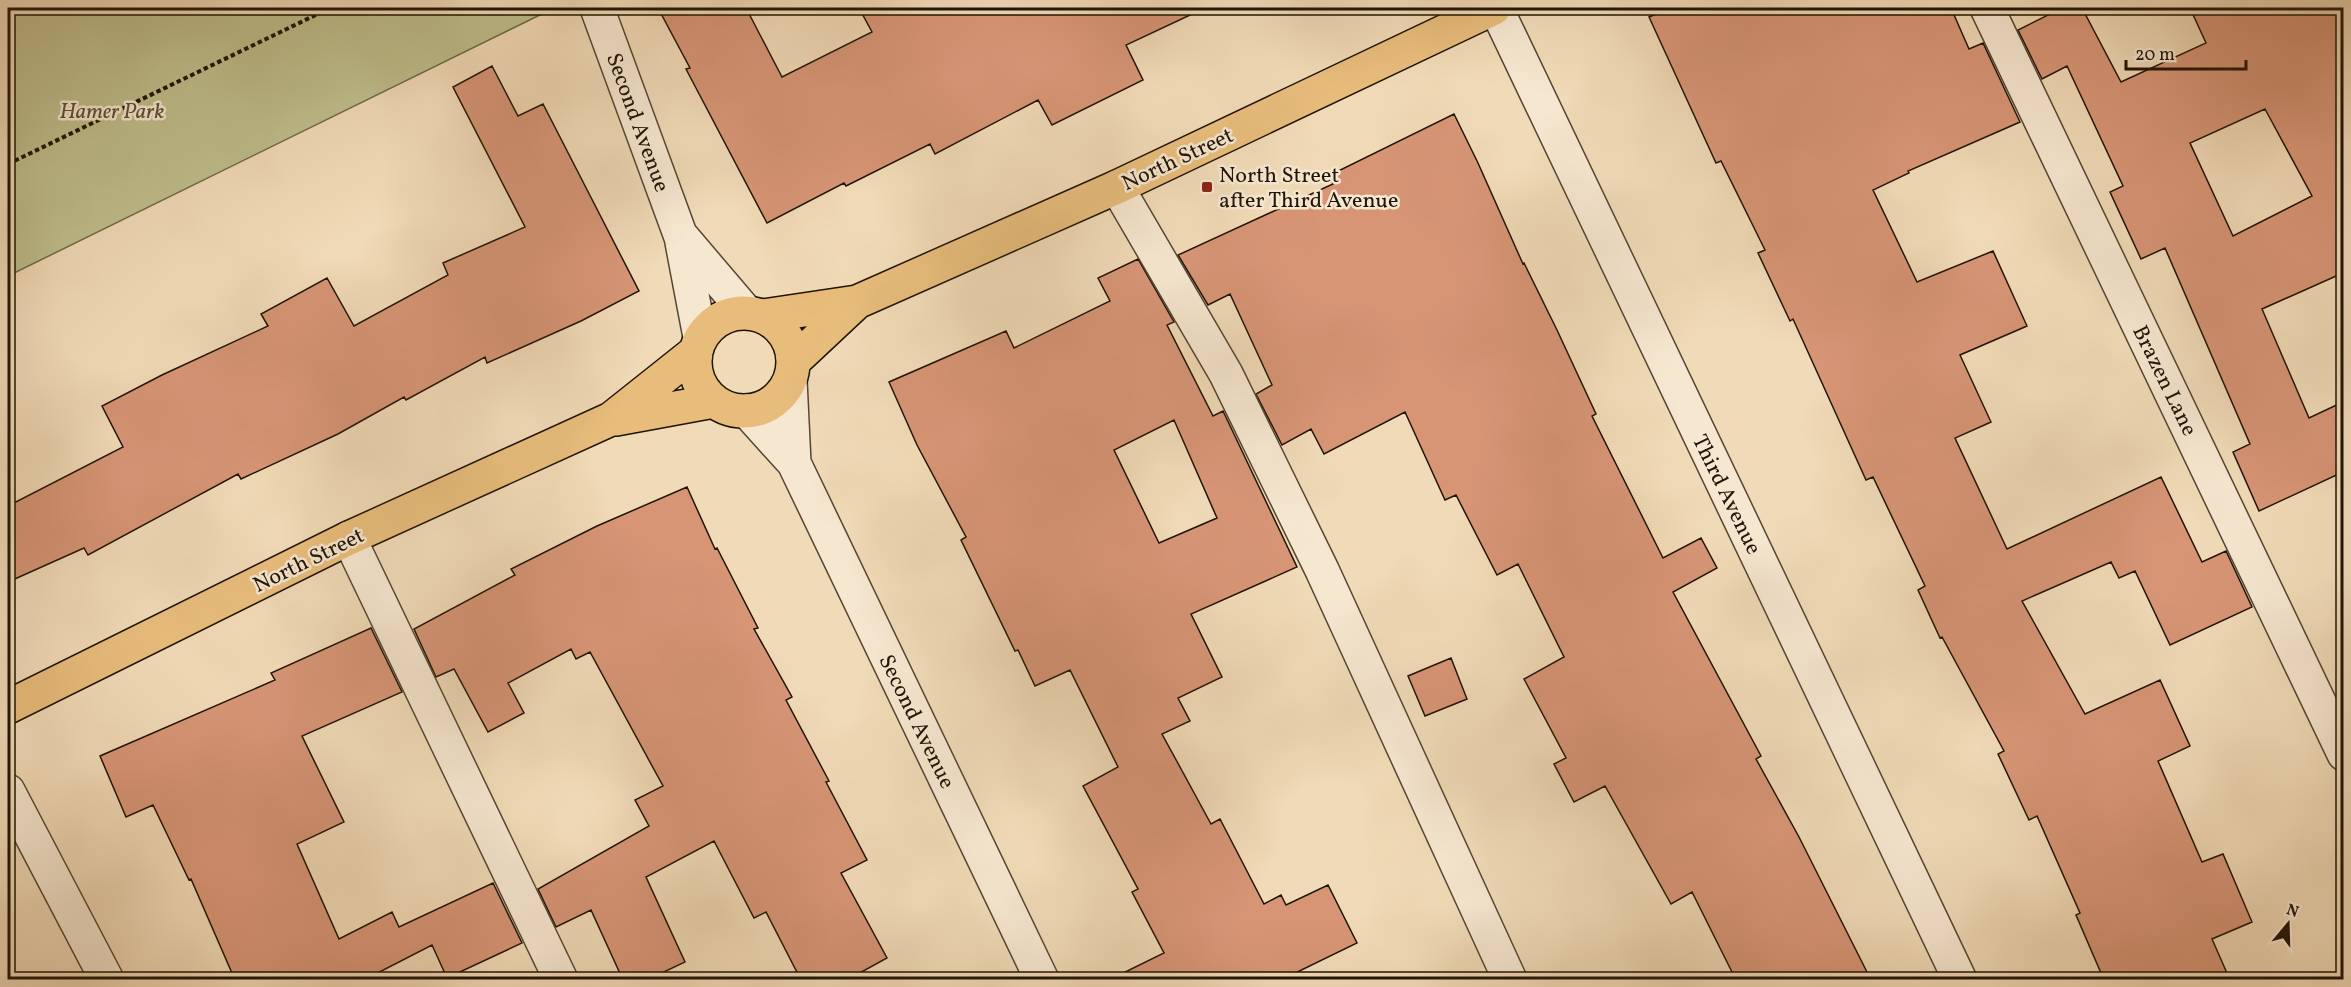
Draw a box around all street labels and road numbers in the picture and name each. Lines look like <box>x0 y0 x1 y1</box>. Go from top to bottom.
street label: Second Avenue <box>597 49 676 197</box>
street label: North Street <box>1117 121 1239 200</box>
street label: Brazen Lane <box>2124 321 2204 442</box>
street label: Third Avenue <box>1683 430 1768 560</box>
street label: North Street <box>248 521 370 602</box>
street label: Second Avenue <box>870 650 962 795</box>

